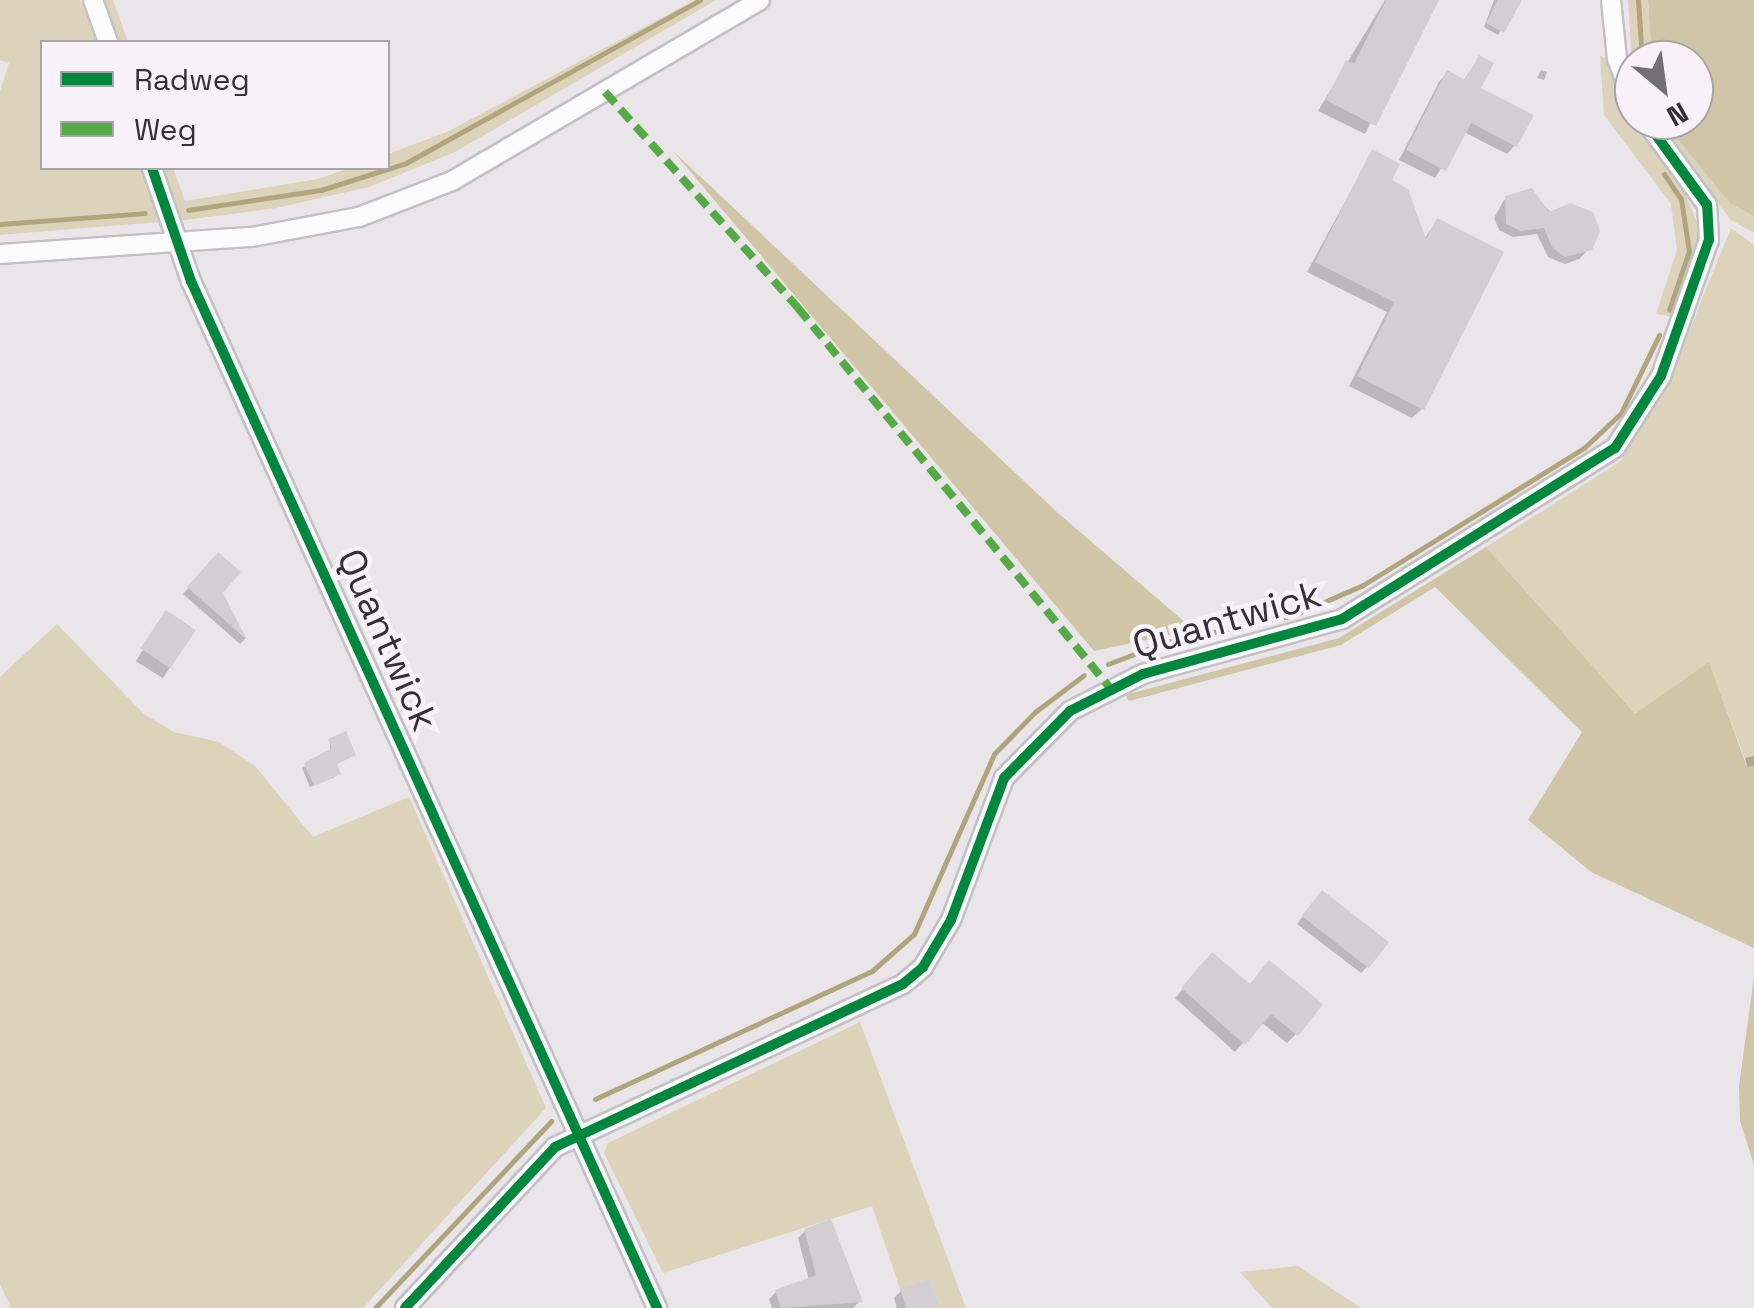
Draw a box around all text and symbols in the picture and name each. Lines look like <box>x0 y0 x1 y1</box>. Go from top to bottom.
legend <box>40 40 390 170</box>
north arrow <box>1614 40 1714 140</box>
text: Radweg <box>134 60 250 99</box>
text: N <box>1661 94 1695 135</box>
text: Weg <box>134 110 197 149</box>
street label: Quantwick <box>327 542 447 738</box>
street label: Quantwick <box>1128 571 1326 669</box>

